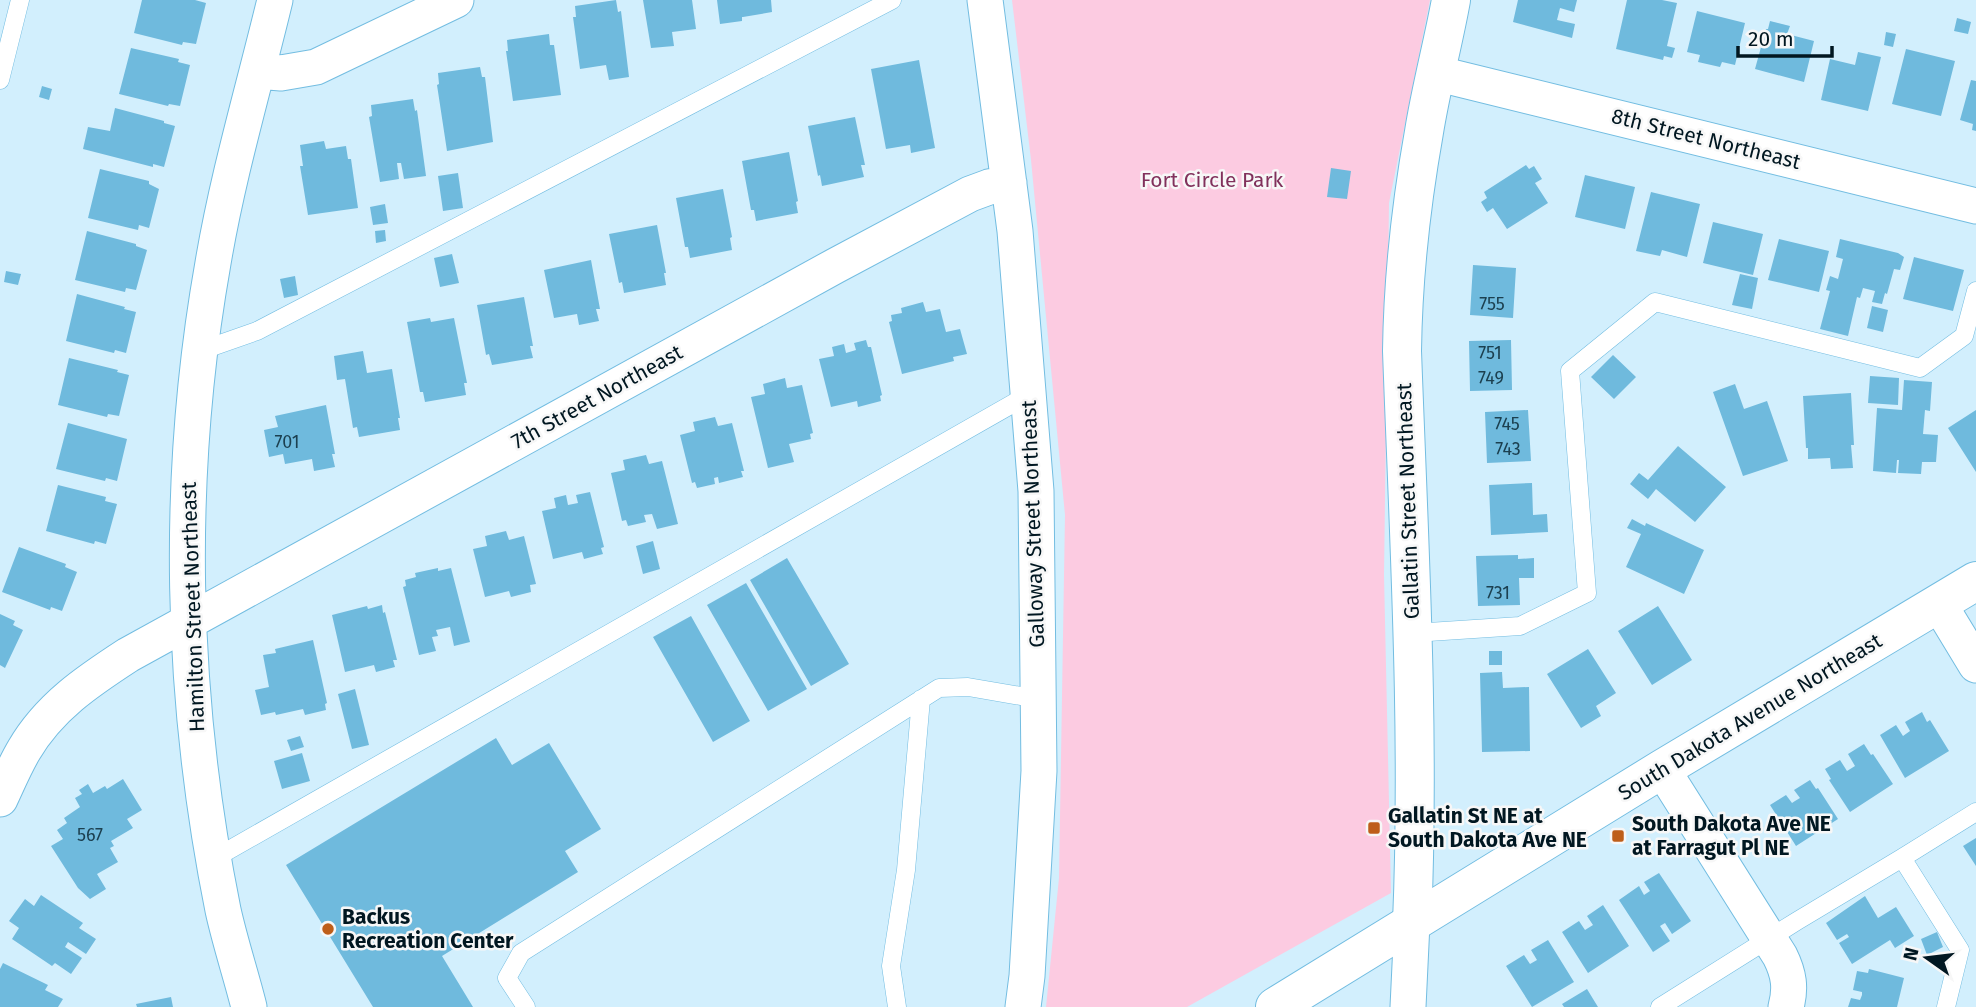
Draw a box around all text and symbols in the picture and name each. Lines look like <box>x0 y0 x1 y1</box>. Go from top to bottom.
scale bar <box>1738 14 1832 58</box>
text: 20 m <box>1748 26 1794 52</box>
street label: 8th Street Northeast <box>1609 103 1804 175</box>
park label: Fort Circle Park <box>1141 167 1284 193</box>
house number: 755 <box>1479 293 1505 315</box>
street label: 7th Street Northeast <box>507 339 688 455</box>
house number: 751 <box>1478 342 1502 364</box>
house number: 749 <box>1478 367 1504 389</box>
street label: Gallatin Street Northeast <box>1391 382 1425 620</box>
street label: Galloway Street Northeast <box>1016 399 1050 648</box>
house number: 745 <box>1494 413 1520 435</box>
house number: 701 <box>274 431 300 453</box>
house number: 743 <box>1495 438 1521 460</box>
street label: Hamilton Street Northeast <box>176 481 210 732</box>
house number: 731 <box>1486 582 1510 604</box>
street label: South Dakota Avenue Northeast <box>1613 628 1887 806</box>
place label: Gallatin St NE at South Dakota Ave NE <box>1388 803 1587 853</box>
place label: South Dakota Ave NE at Farragut Pl NE <box>1632 811 1831 861</box>
marker: Gallatin St NE at South Dakota Ave NE <box>1366 820 1382 836</box>
house number: 567 <box>77 824 103 846</box>
marker: South Dakota Ave NE at Farragut Pl NE <box>1610 828 1626 844</box>
place label: Backus Recreation Center <box>342 904 514 954</box>
marker: Backus Recreation Center <box>320 921 336 937</box>
north arrow <box>1892 923 1962 993</box>
text: N <box>1898 945 1924 963</box>

